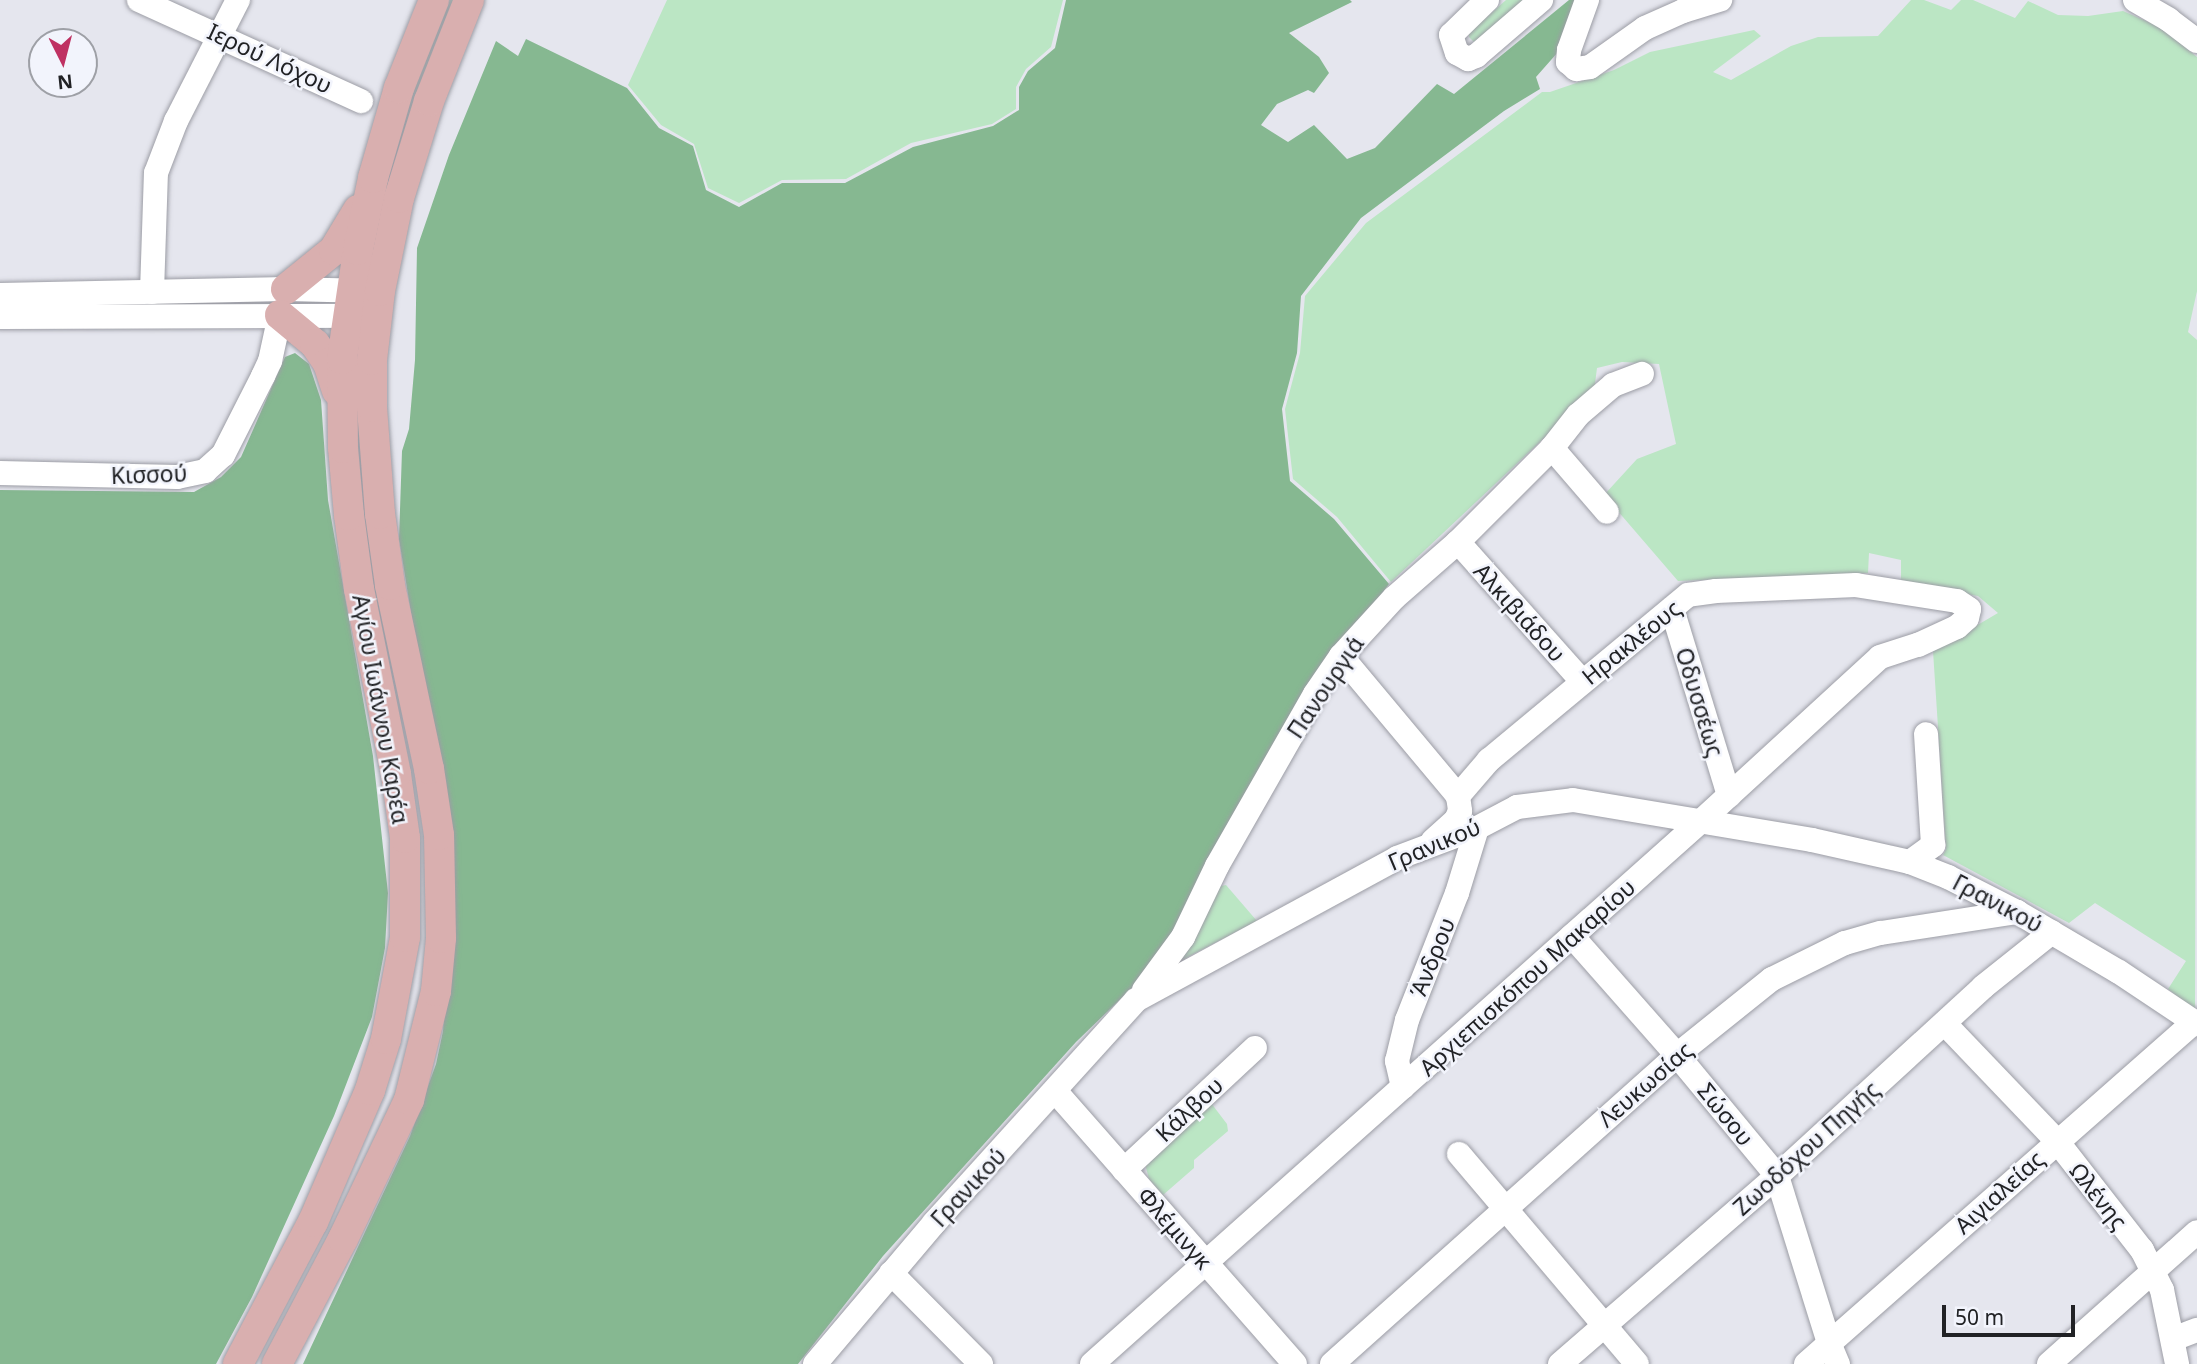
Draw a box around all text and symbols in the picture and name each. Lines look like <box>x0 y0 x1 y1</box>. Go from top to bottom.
street label: Ιερού Λόχου <box>203 17 337 99</box>
north arrow <box>28 28 98 98</box>
text: N <box>56 68 74 96</box>
street label: Κισσού <box>110 459 188 489</box>
street label: Αλκιβιάδου <box>1469 557 1571 667</box>
street label: Αγίου Ιωάννου Καρέα <box>347 592 415 826</box>
street label: Ηρακλέους <box>1576 594 1686 690</box>
street label: Πανουργιά <box>1281 631 1369 743</box>
street label: Οδυσσέως <box>1670 644 1730 760</box>
street label: Γρανικού <box>1384 812 1484 876</box>
street label: Γρανικού <box>1948 868 2048 938</box>
street label: Αρχιεπισκόπου Μακαρίου <box>1413 873 1641 1081</box>
street label: Άνδρου <box>1404 913 1460 1001</box>
street label: Λευκωσίας <box>1592 1036 1698 1132</box>
street label: Κάλβου <box>1150 1071 1228 1147</box>
street label: Ζωοδόχου Πηγής <box>1727 1075 1885 1221</box>
street label: Σώσου <box>1692 1077 1760 1151</box>
street label: Γρανικού <box>925 1142 1011 1232</box>
street label: Αιγιαλείας <box>1949 1145 2049 1239</box>
street label: Ωλένης <box>2065 1157 2133 1235</box>
street label: Φλέμινγκ <box>1132 1181 1218 1275</box>
scale bar <box>1945 1290 2078 1334</box>
text: 50 m <box>1955 1303 2004 1331</box>

